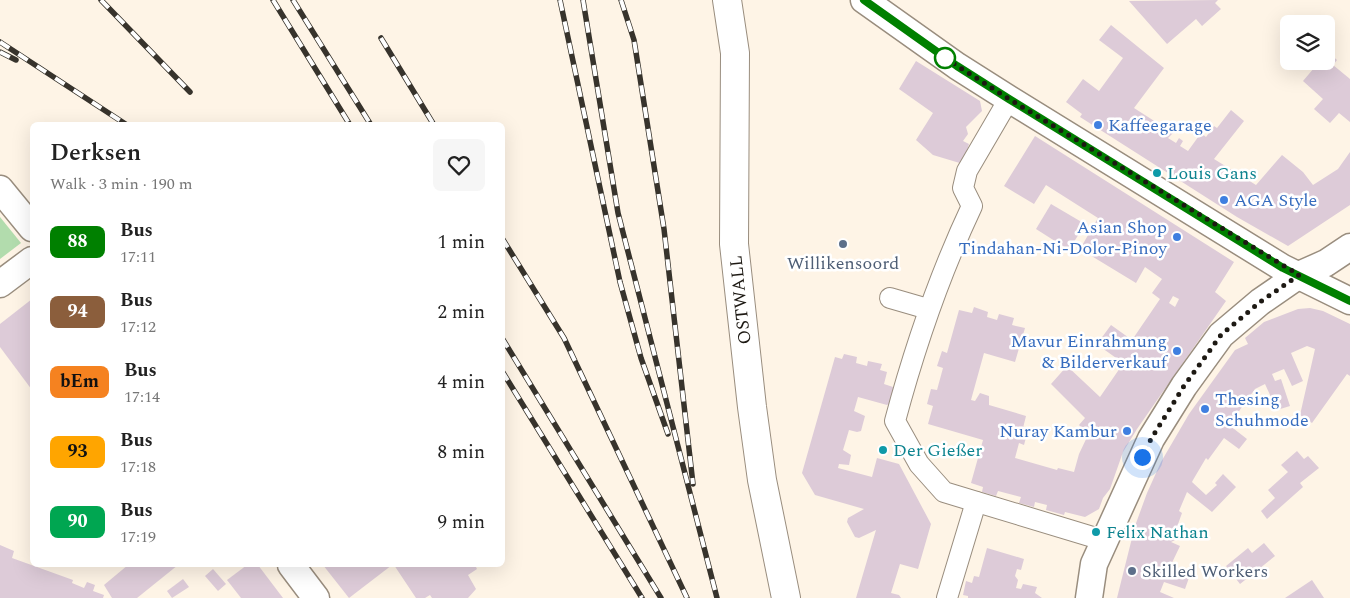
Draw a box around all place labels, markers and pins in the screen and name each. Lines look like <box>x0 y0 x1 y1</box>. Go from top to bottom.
unlabelled marker <box>934 47 956 69</box>
place label: Kaffeegarage <box>1108 112 1212 139</box>
marker: Kaffeegarage <box>1092 119 1104 131</box>
place label: Louis Gans <box>1167 160 1257 187</box>
marker: Louis Gans <box>1151 167 1163 179</box>
place label: AGA Style <box>1234 187 1317 214</box>
marker: AGA Style <box>1218 194 1230 206</box>
place label: Asian Shop Tindahan-Ni-Dolor-Pinoy <box>958 214 1168 262</box>
marker: Asian Shop Tindahan-Ni-Dolor-Pinoy <box>1171 231 1183 243</box>
marker: Willikensoord <box>837 238 849 250</box>
place label: Willikensoord <box>787 250 899 277</box>
place label: Mavur Einrahmung & Bilderverkauf <box>1010 328 1169 376</box>
marker: Mavur Einrahmung & Bilderverkauf <box>1171 345 1183 357</box>
place label: Thesing Schuhmode <box>1215 386 1309 434</box>
marker: Thesing Schuhmode <box>1199 403 1211 415</box>
place label: Nuray Kambur <box>999 418 1117 445</box>
marker: Nuray Kambur <box>1121 425 1133 437</box>
place label: Der Gießer <box>893 437 982 464</box>
marker: Der Gießer <box>877 444 889 456</box>
place label: Felix Nathan <box>1106 519 1209 546</box>
marker: Felix Nathan <box>1090 526 1102 538</box>
place label: Skilled Workers <box>1142 558 1268 585</box>
marker: Skilled Workers <box>1126 565 1138 577</box>

